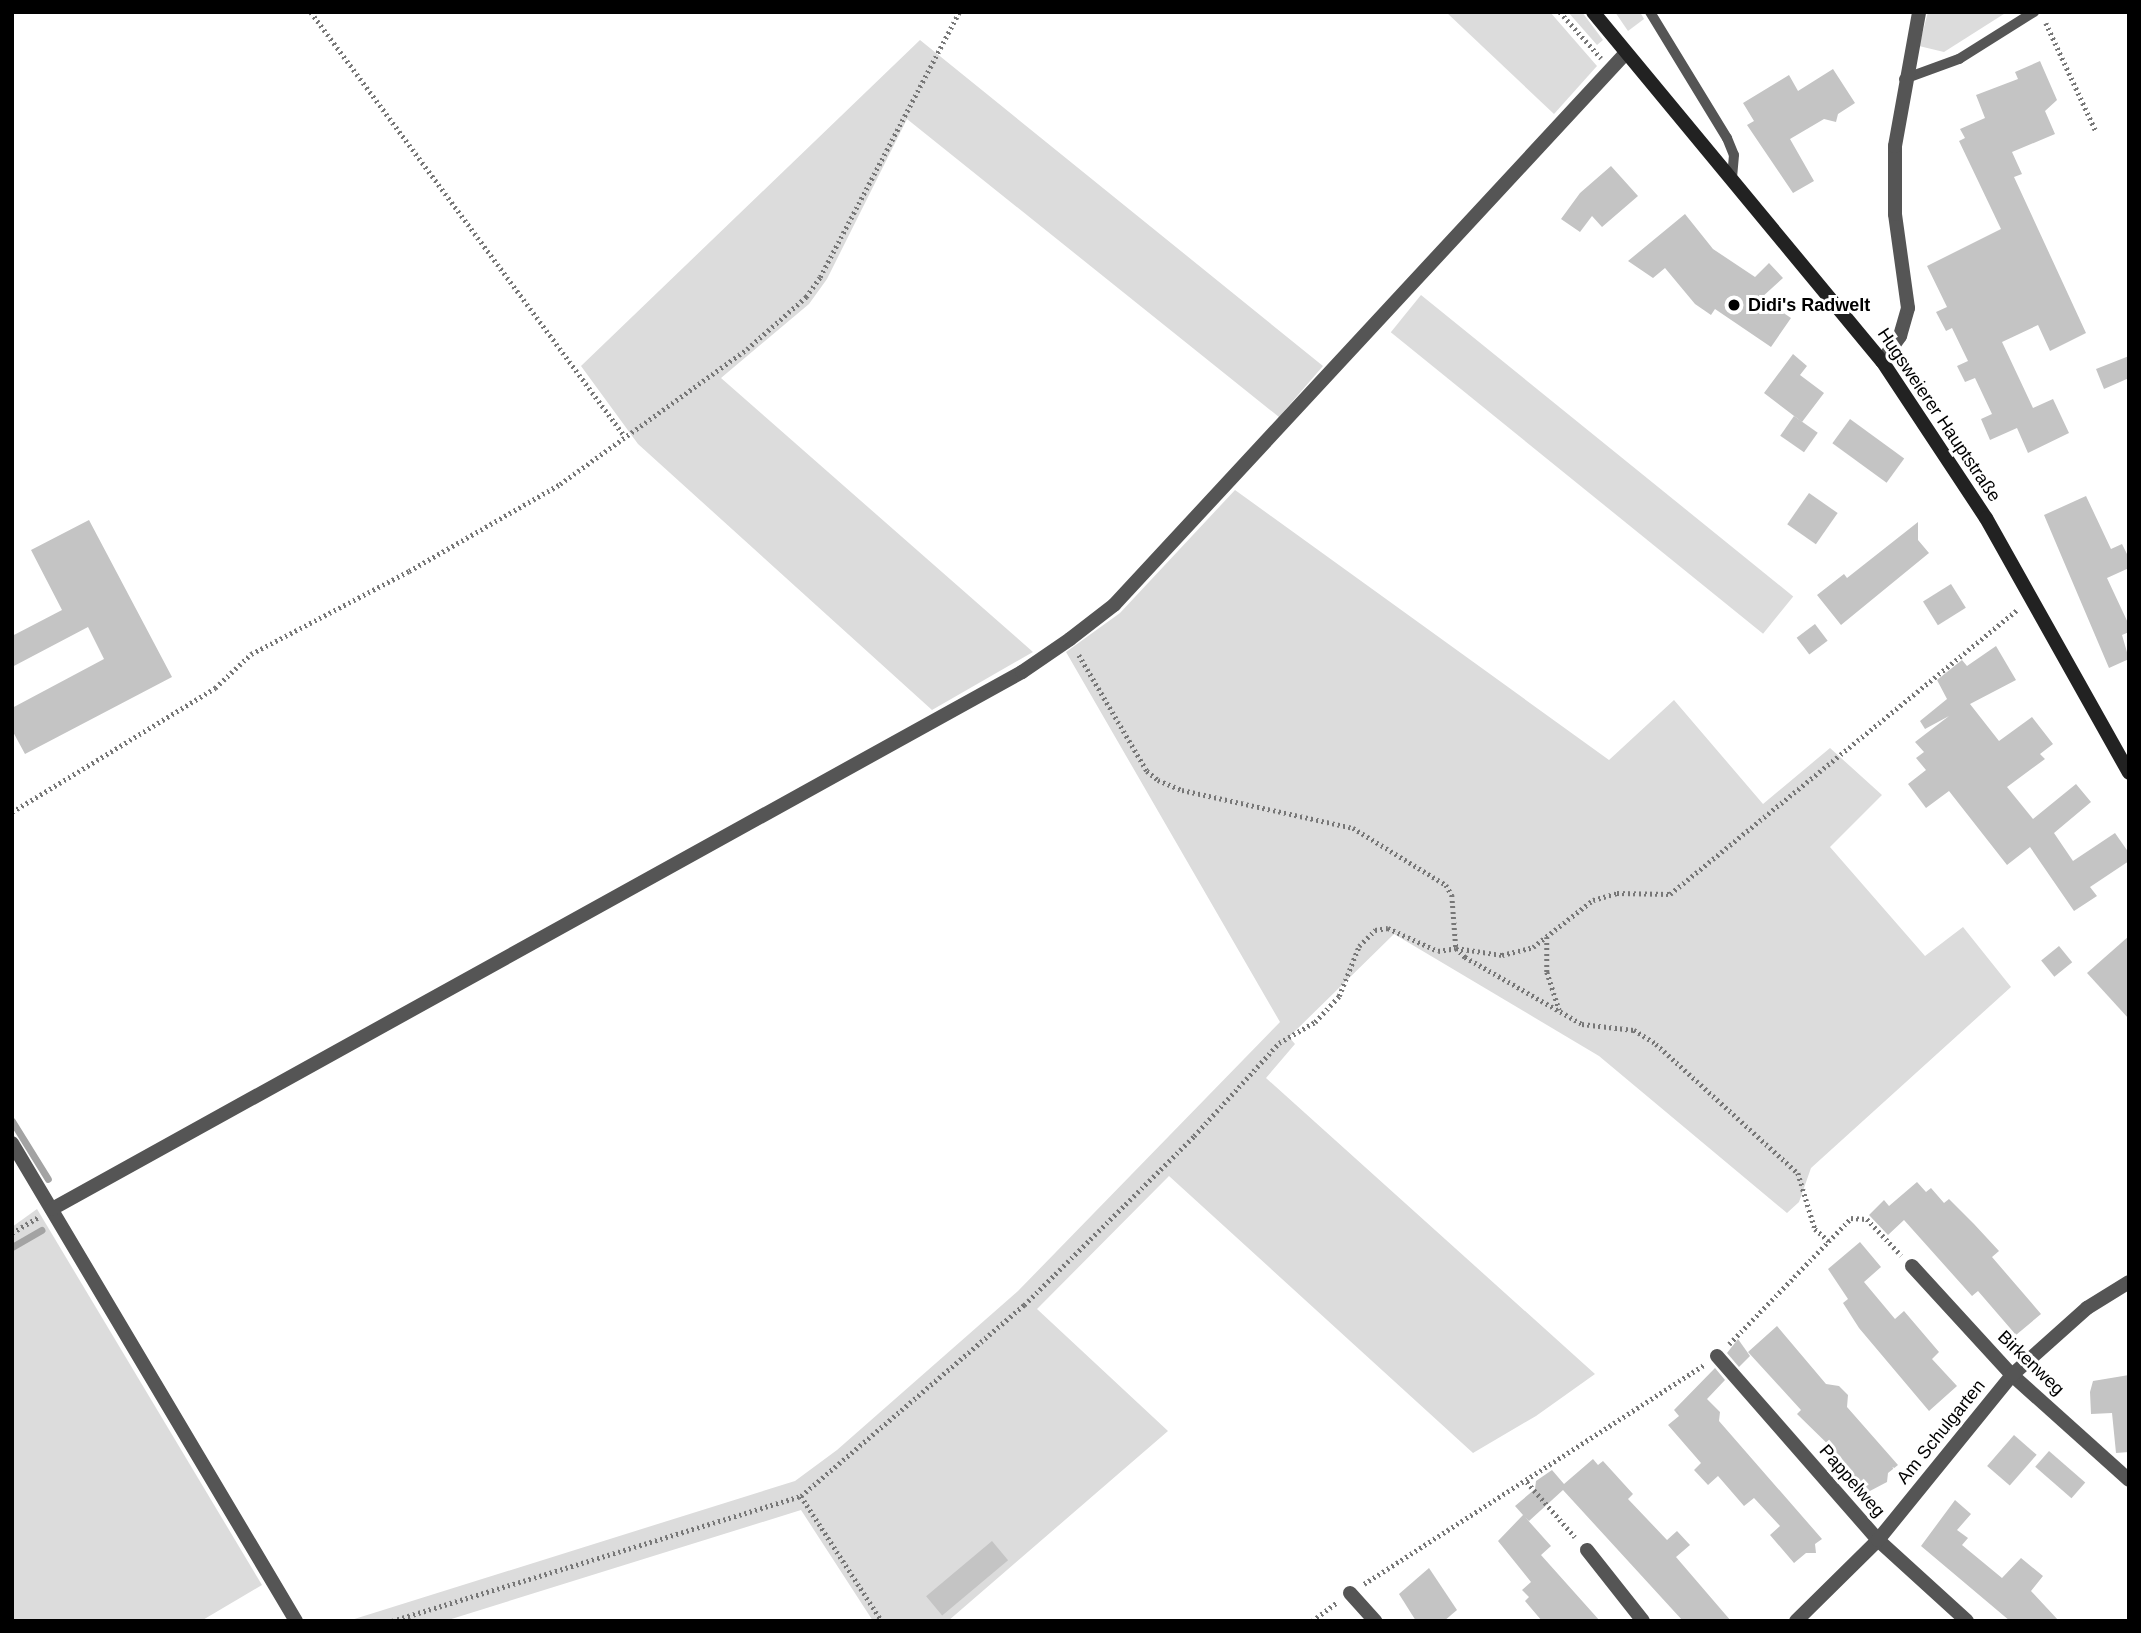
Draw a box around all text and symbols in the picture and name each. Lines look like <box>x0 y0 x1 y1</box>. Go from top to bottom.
place label: Didi's Radwelt <box>1748 294 1870 316</box>
marker: Didi's Radwelt <box>1726 297 1742 313</box>
street label: Hugsweierer Hauptstraße <box>1873 324 2005 506</box>
street label: Birkenweg <box>1993 1326 2069 1400</box>
street label: Am Schulgarten <box>1892 1375 1990 1489</box>
street label: Pappelweg <box>1815 1440 1889 1522</box>

